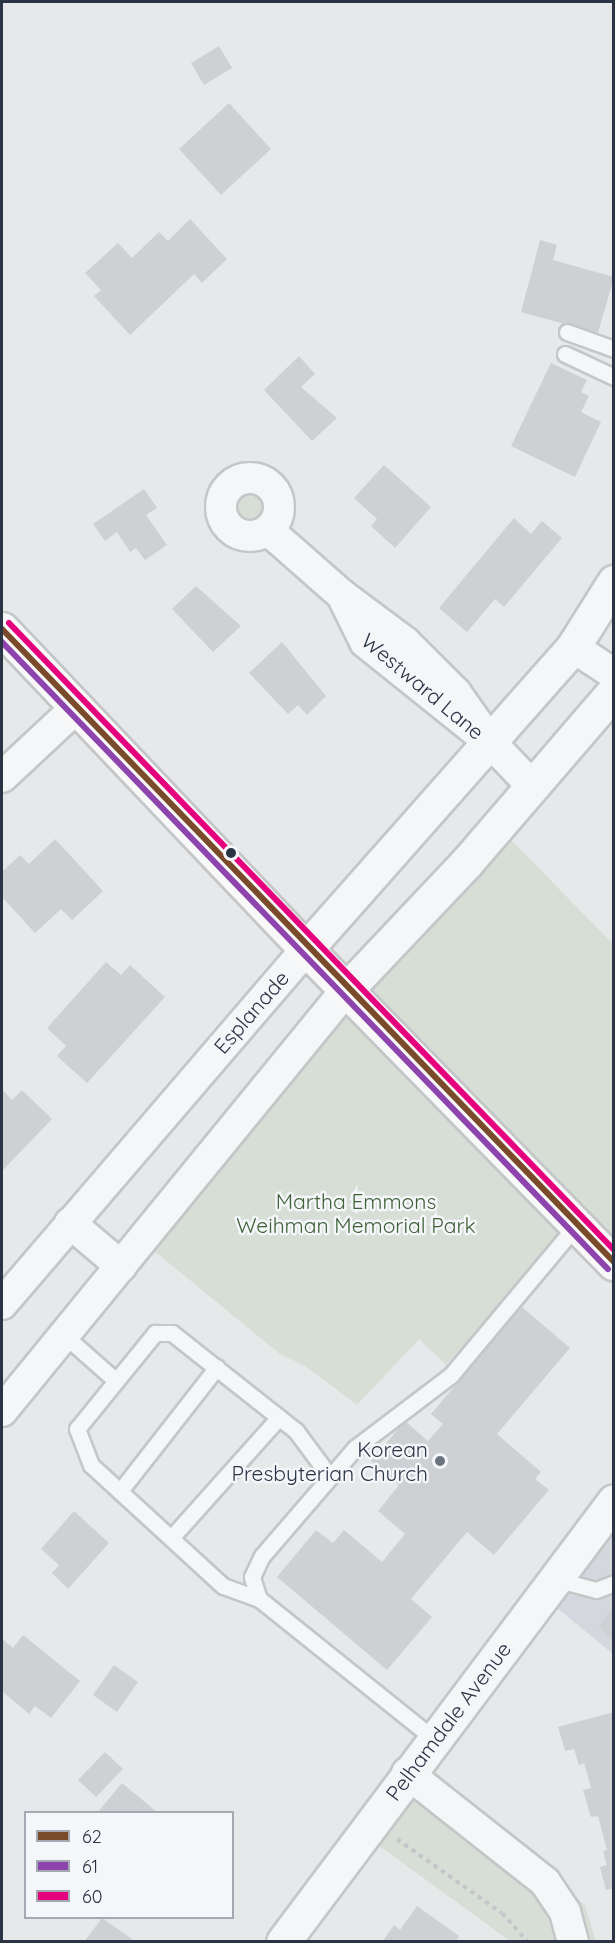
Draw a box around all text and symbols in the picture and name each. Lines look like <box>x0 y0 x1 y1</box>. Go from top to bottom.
street label: Westward Lane <box>357 627 489 745</box>
unlabelled marker <box>225 847 237 859</box>
street label: Esplanade <box>208 965 294 1059</box>
park label: Martha Emmons Weihman Memorial Park <box>236 1188 476 1238</box>
place label: Korean Presbyterian Church <box>231 1436 428 1486</box>
marker: Korean Presbyterian Church <box>433 1454 447 1468</box>
street label: Pelhamdale Avenue <box>380 1637 516 1805</box>
legend <box>24 1811 234 1919</box>
text: 62 <box>82 1825 102 1848</box>
text: 61 <box>82 1855 98 1878</box>
text: 60 <box>82 1885 102 1908</box>

